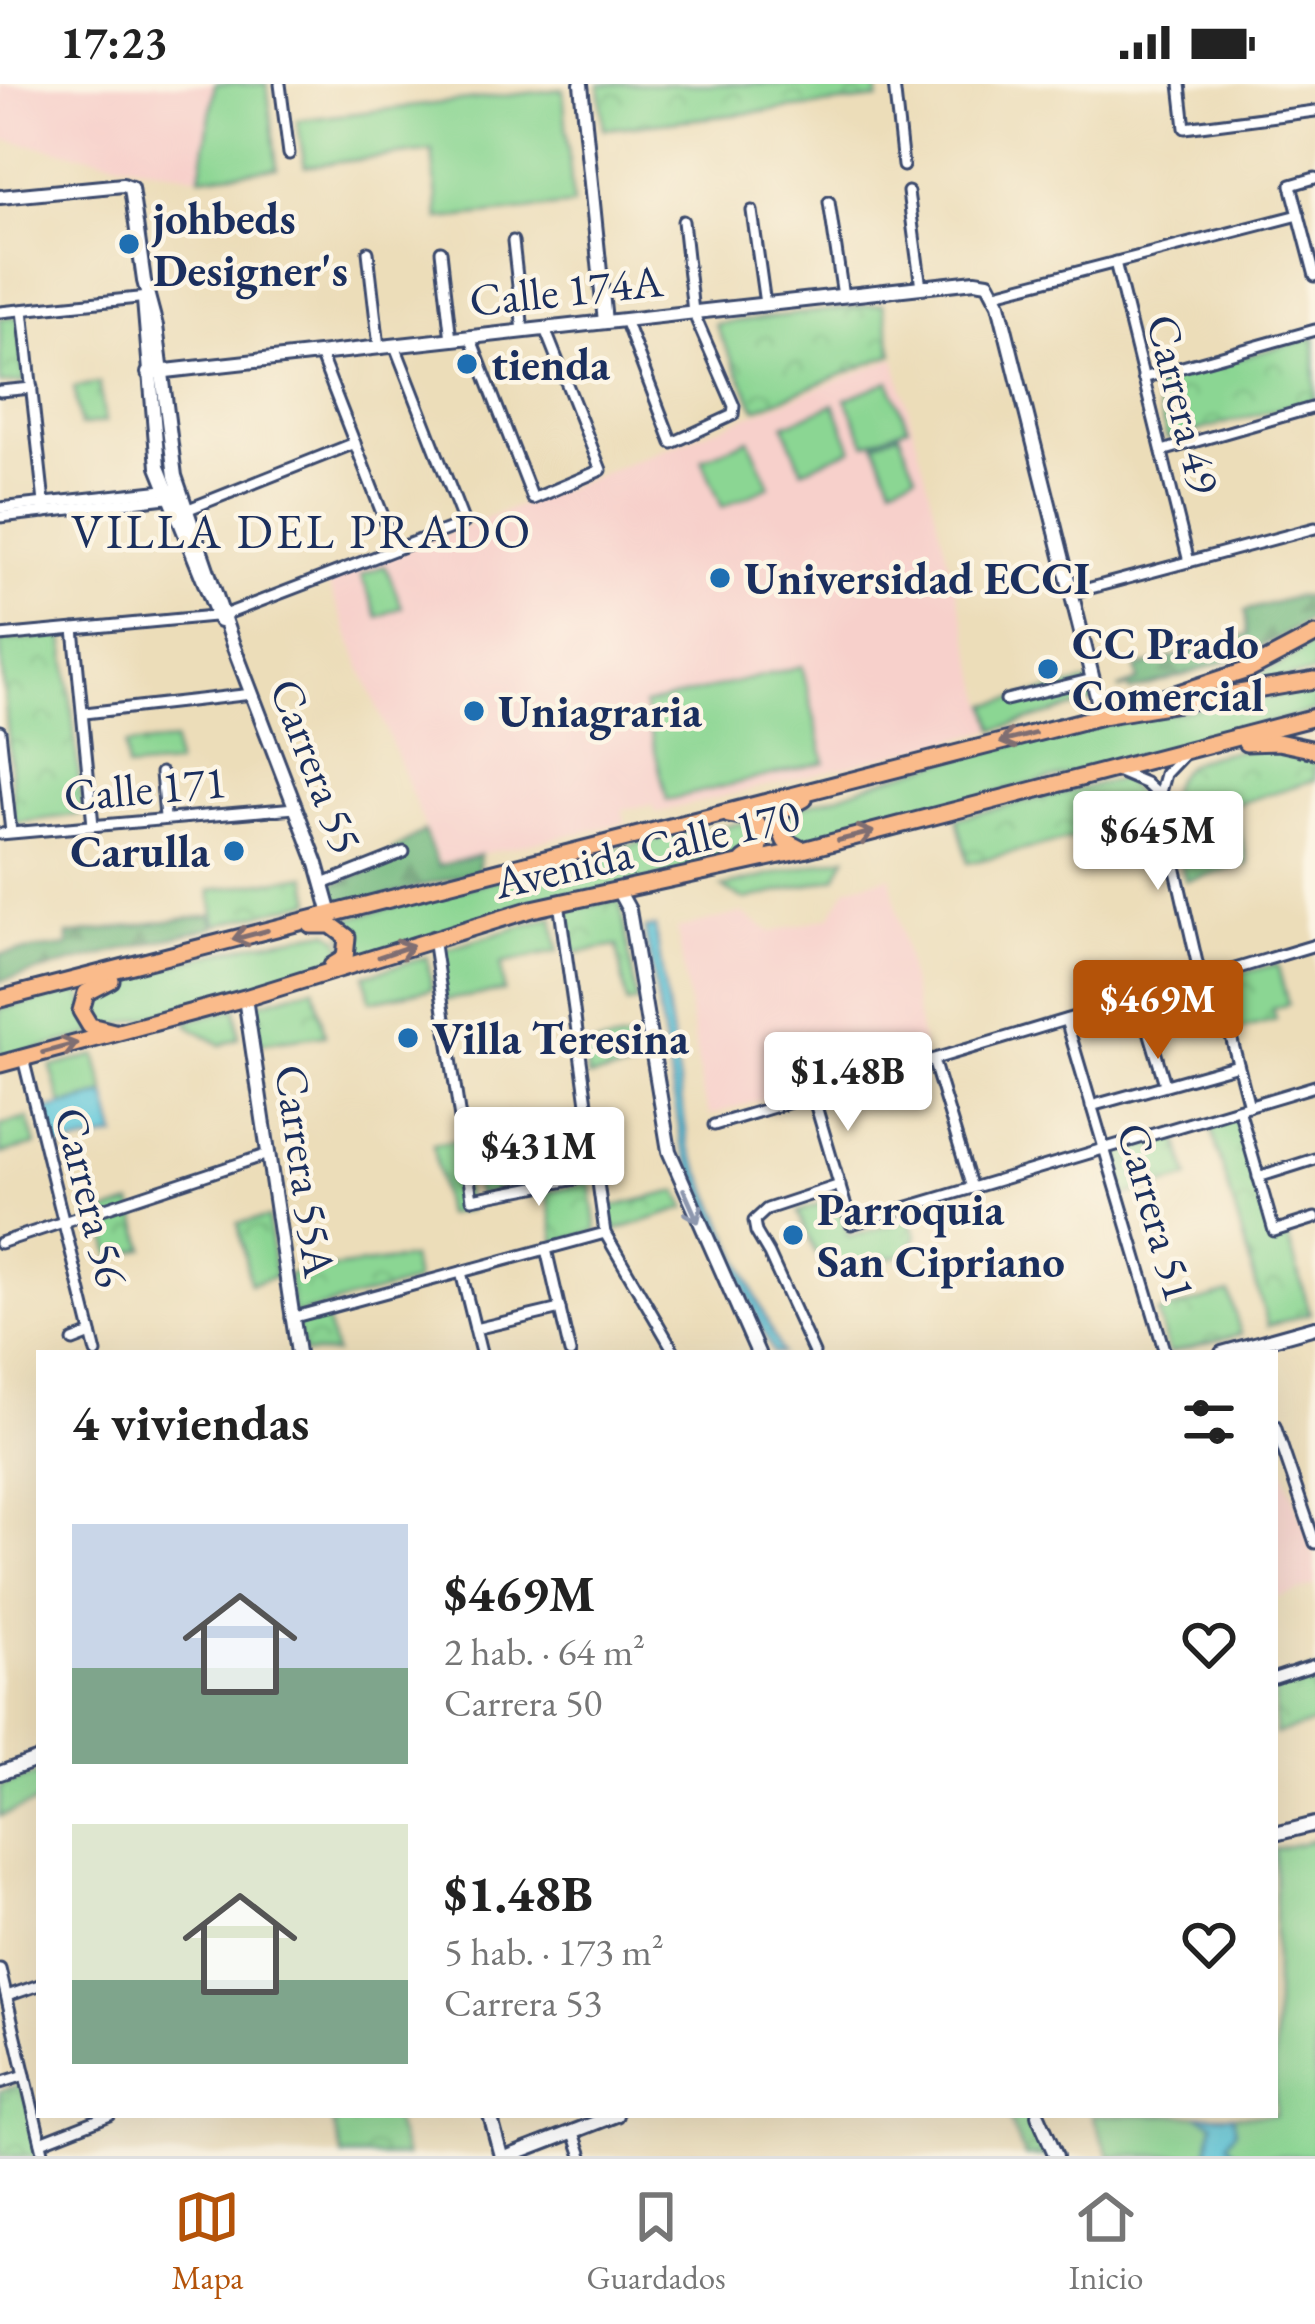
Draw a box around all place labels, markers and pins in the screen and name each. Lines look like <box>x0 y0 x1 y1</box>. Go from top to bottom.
place label: johbeds Designer's <box>151 189 348 300</box>
marker: johbeds Designer's <box>116 231 142 257</box>
place label: tienda <box>491 335 610 393</box>
marker: tienda <box>454 351 480 377</box>
place label: Universidad ECCI <box>744 549 1090 607</box>
marker: Universidad ECCI <box>707 565 733 591</box>
place label: CC Prado Comercial <box>1072 614 1264 724</box>
marker: CC Prado Comercial <box>1035 656 1061 682</box>
place label: Uniagraria <box>498 682 702 741</box>
marker: Uniagraria <box>461 698 487 724</box>
pin: $645M <box>1074 791 1242 893</box>
place label: Carulla <box>70 822 210 880</box>
marker: Carulla <box>221 838 247 864</box>
pin: $469M <box>1074 960 1242 1062</box>
place label: Villa Teresina <box>432 1009 689 1067</box>
marker: Villa Teresina <box>395 1025 421 1051</box>
pin: $1.48B <box>750 1032 946 1134</box>
pin: $431M <box>455 1107 623 1209</box>
place label: Parroquia San Cipriano <box>817 1180 1065 1290</box>
marker: Parroquia San Cipriano <box>780 1222 806 1248</box>

